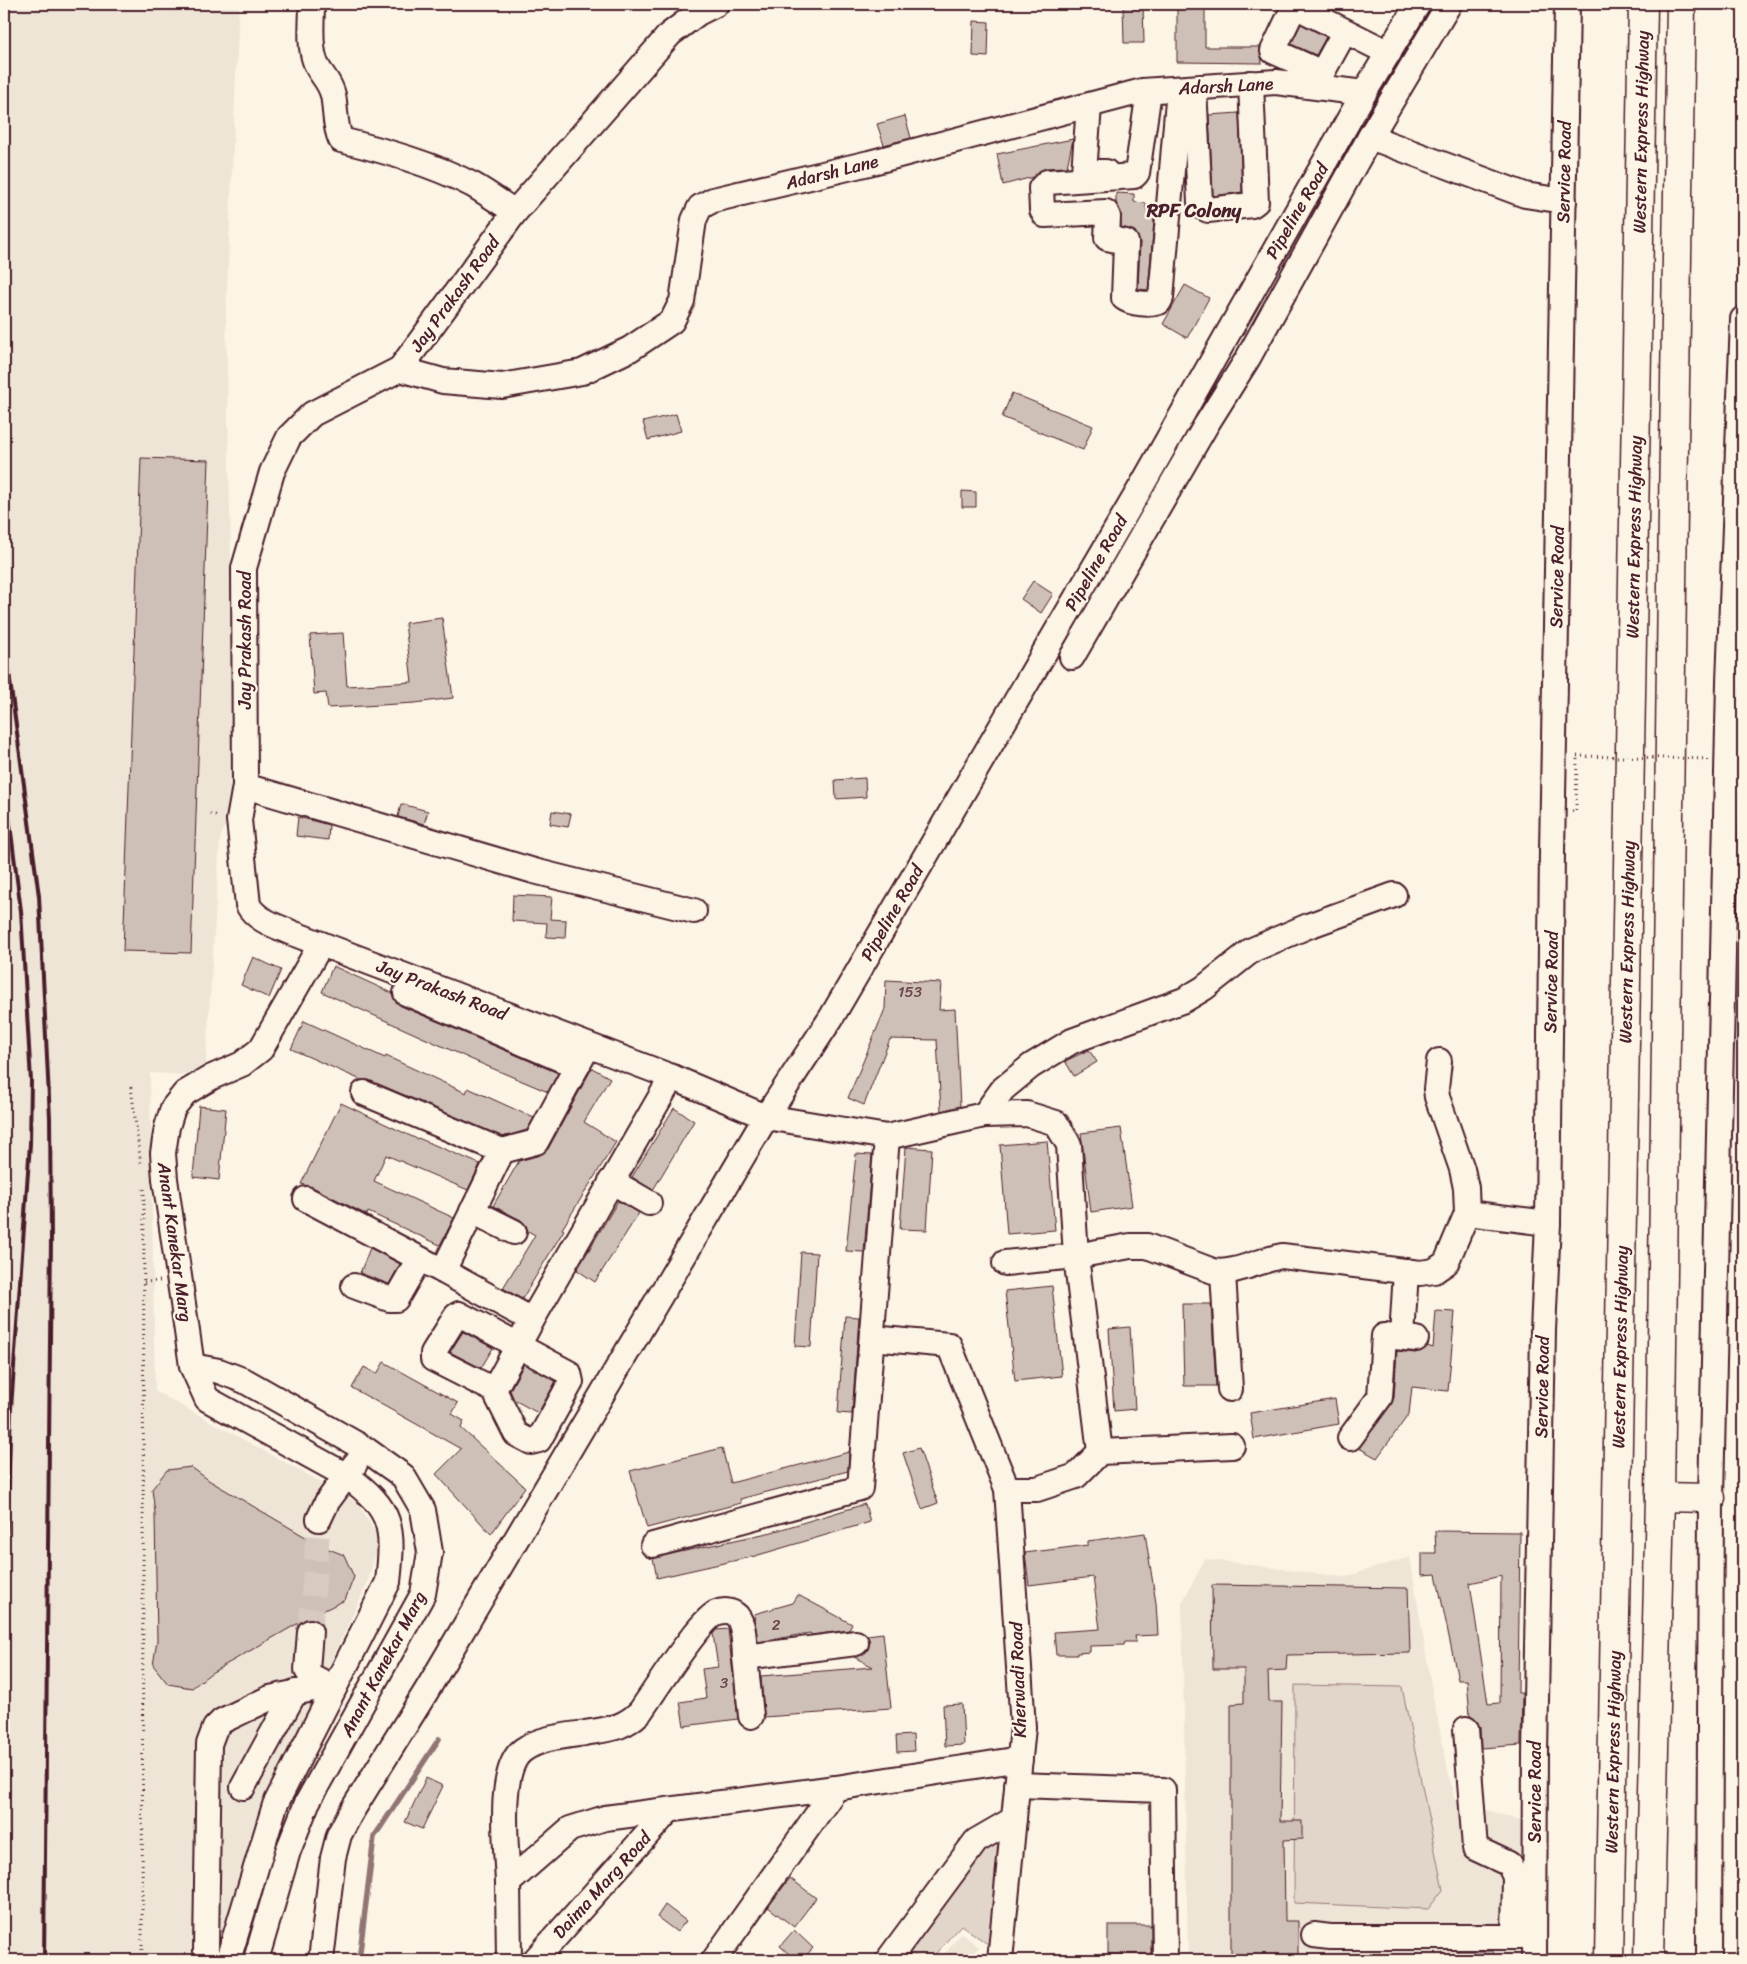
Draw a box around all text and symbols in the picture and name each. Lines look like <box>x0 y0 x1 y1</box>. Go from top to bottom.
street label: Western Express Highway <box>1623 30 1659 234</box>
street label: Adarsh Lane <box>1177 68 1275 105</box>
street label: Service Road <box>1547 119 1581 223</box>
street label: Adarsh Lane <box>781 145 882 199</box>
street label: Pipeline Road <box>1256 155 1338 265</box>
district label: RPF Colony <box>1146 194 1243 227</box>
street label: Jay Prakash Road <box>401 228 509 360</box>
street label: Western Express Highway <box>1616 435 1652 639</box>
street label: Pipeline Road <box>1055 507 1137 617</box>
street label: Service Road <box>1540 524 1574 628</box>
street label: Jay Prakash Road <box>229 569 261 710</box>
street label: Western Express Highway <box>1609 840 1645 1044</box>
street label: Pipeline Road <box>851 857 933 967</box>
street label: Service Road <box>1534 929 1568 1033</box>
street label: Jay Prakash Road <box>371 950 514 1030</box>
house number: 153 <box>898 979 922 1005</box>
street label: Anant Kanekar Marg <box>148 1159 202 1324</box>
street label: Western Express Highway <box>1602 1245 1638 1449</box>
street label: Service Road <box>1525 1334 1559 1438</box>
street label: Anant Kanekar Marg <box>331 1585 435 1744</box>
house number: 2 <box>772 1612 781 1638</box>
street label: Kherwadi Road <box>1000 1620 1036 1739</box>
street label: Western Express Highway <box>1595 1650 1631 1854</box>
house number: 3 <box>720 1670 728 1696</box>
street label: Service Road <box>1519 1739 1551 1843</box>
street label: Daima Marg Road <box>545 1823 660 1946</box>

